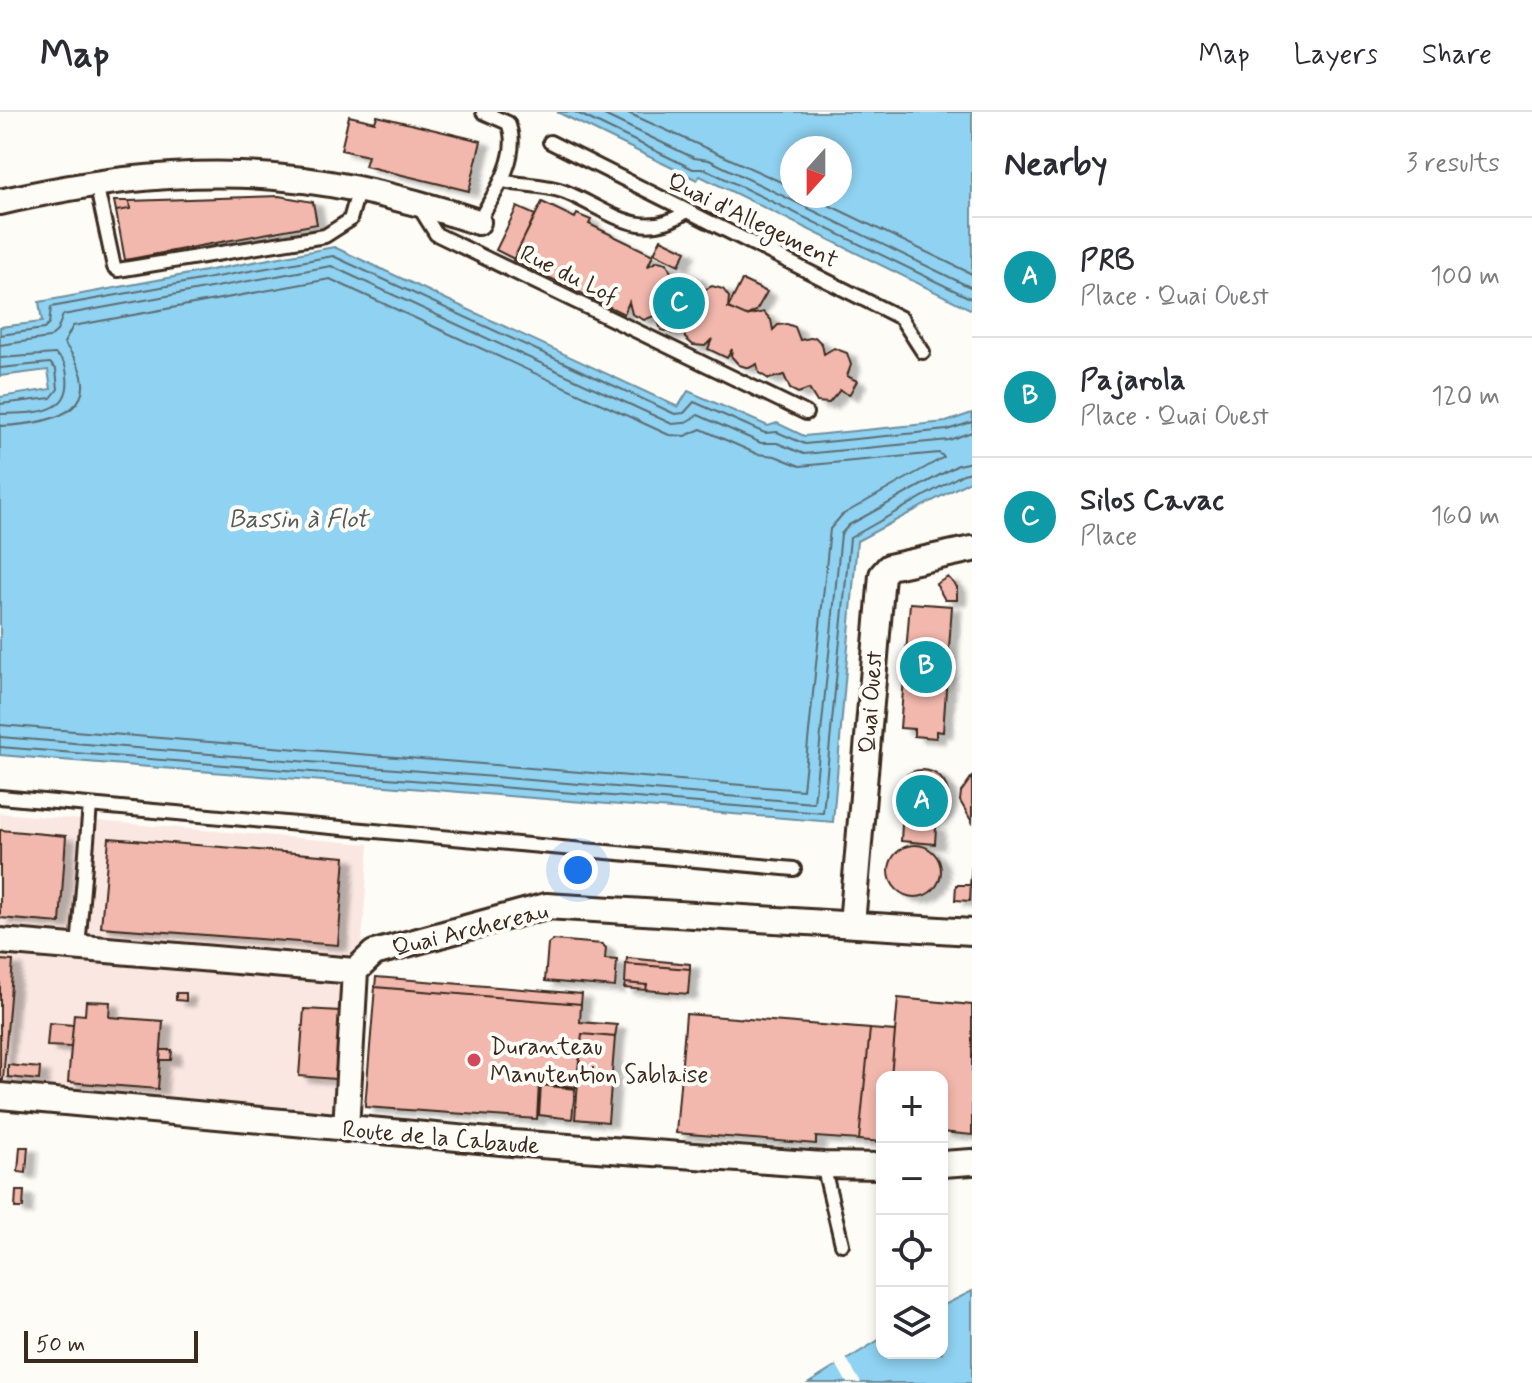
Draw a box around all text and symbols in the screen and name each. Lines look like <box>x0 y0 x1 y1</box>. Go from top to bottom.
text: Map <box>40 31 110 80</box>
text: Map <box>1199 37 1250 74</box>
text: Layers <box>1294 37 1378 74</box>
text: Share <box>1422 37 1492 74</box>
north arrow <box>780 136 852 208</box>
text: Nearby <box>1004 142 1108 187</box>
text: 3 results <box>1406 147 1500 181</box>
street label: Quai d'Allegement <box>661 166 843 278</box>
street label: Rue du Lof <box>514 238 622 312</box>
text: PRB <box>1080 241 1135 280</box>
text: A <box>1021 260 1039 294</box>
text: 100 m <box>1430 260 1500 294</box>
pin: C <box>653 273 705 333</box>
text: Place · Quai Ouest <box>1080 280 1269 314</box>
text: Pajarola <box>1080 361 1186 400</box>
text: B <box>1022 380 1038 414</box>
text: 120 m <box>1431 380 1500 414</box>
text: Place · Quai Ouest <box>1080 400 1269 434</box>
text: Silos Cavac <box>1080 481 1224 520</box>
text: C <box>1021 500 1039 534</box>
text: 160 m <box>1431 500 1500 534</box>
water label: Bassin à Flot <box>228 503 370 537</box>
text: Place <box>1080 520 1137 554</box>
pin: B <box>900 637 952 697</box>
street label: Quai Ouest <box>852 649 891 755</box>
pin: A <box>896 771 948 831</box>
your location <box>558 850 598 890</box>
street label: Quai Archereau <box>389 896 552 965</box>
place label: Duranteau Manutention Sablaise <box>490 1032 708 1091</box>
marker: Duranteau Manutention Sablaise <box>465 1051 483 1069</box>
map controls <box>876 1071 948 1359</box>
button: + <box>876 1071 948 1143</box>
street label: Route de la Cabaude <box>341 1114 541 1163</box>
button: − <box>876 1143 948 1215</box>
button: locate <box>876 1215 948 1287</box>
button: layers <box>876 1287 948 1359</box>
scale bar <box>24 1327 198 1363</box>
text: 50 m <box>36 1331 85 1359</box>

